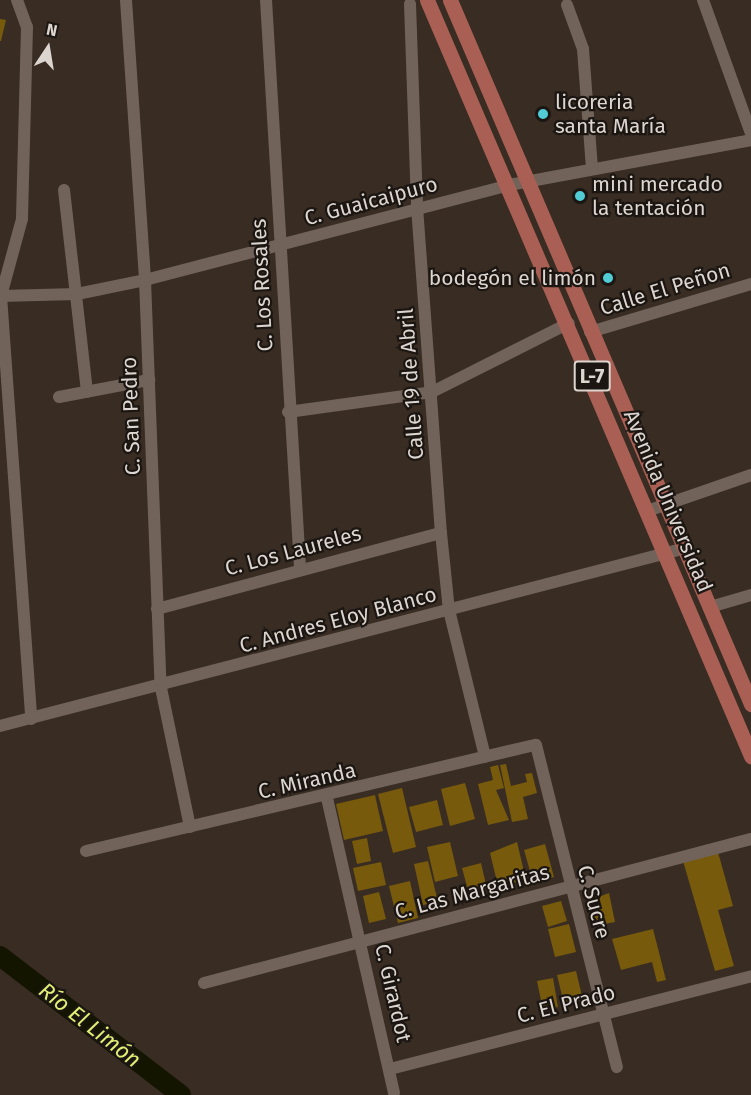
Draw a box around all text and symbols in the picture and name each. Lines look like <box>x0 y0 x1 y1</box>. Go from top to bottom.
north arrow <box>18 18 78 78</box>
text: N <box>45 20 59 40</box>
place label: licoreria santa María <box>555 89 666 139</box>
marker: licoreria santa María <box>536 107 550 121</box>
street label: C. Guaicaipuro <box>302 171 440 231</box>
place label: mini mercado la tentación <box>592 171 723 221</box>
marker: mini mercado la tentación <box>573 189 587 203</box>
street label: C. Los Rosales <box>246 218 278 352</box>
street label: Calle El Peñon <box>597 257 733 321</box>
place label: bodegón el limón <box>429 265 596 291</box>
marker: bodegón el limón <box>601 271 615 285</box>
street label: Calle 19 de Abril <box>393 307 429 461</box>
street label: C. San Pedro <box>116 356 146 476</box>
road number: L-7 <box>572 359 612 393</box>
street label: Avenida Universidad <box>618 406 718 596</box>
street label: C. Los Laureles <box>222 521 364 581</box>
street label: C. Andres Eloy Blanco <box>237 582 439 658</box>
street label: C. Miranda <box>256 758 358 804</box>
street label: C. Las Margaritas <box>392 859 552 925</box>
street label: C. Sucre <box>572 863 616 941</box>
street label: C. Girardot <box>369 941 417 1045</box>
water label: Río El Limón <box>34 977 146 1073</box>
street label: C. El Prado <box>514 980 618 1028</box>

